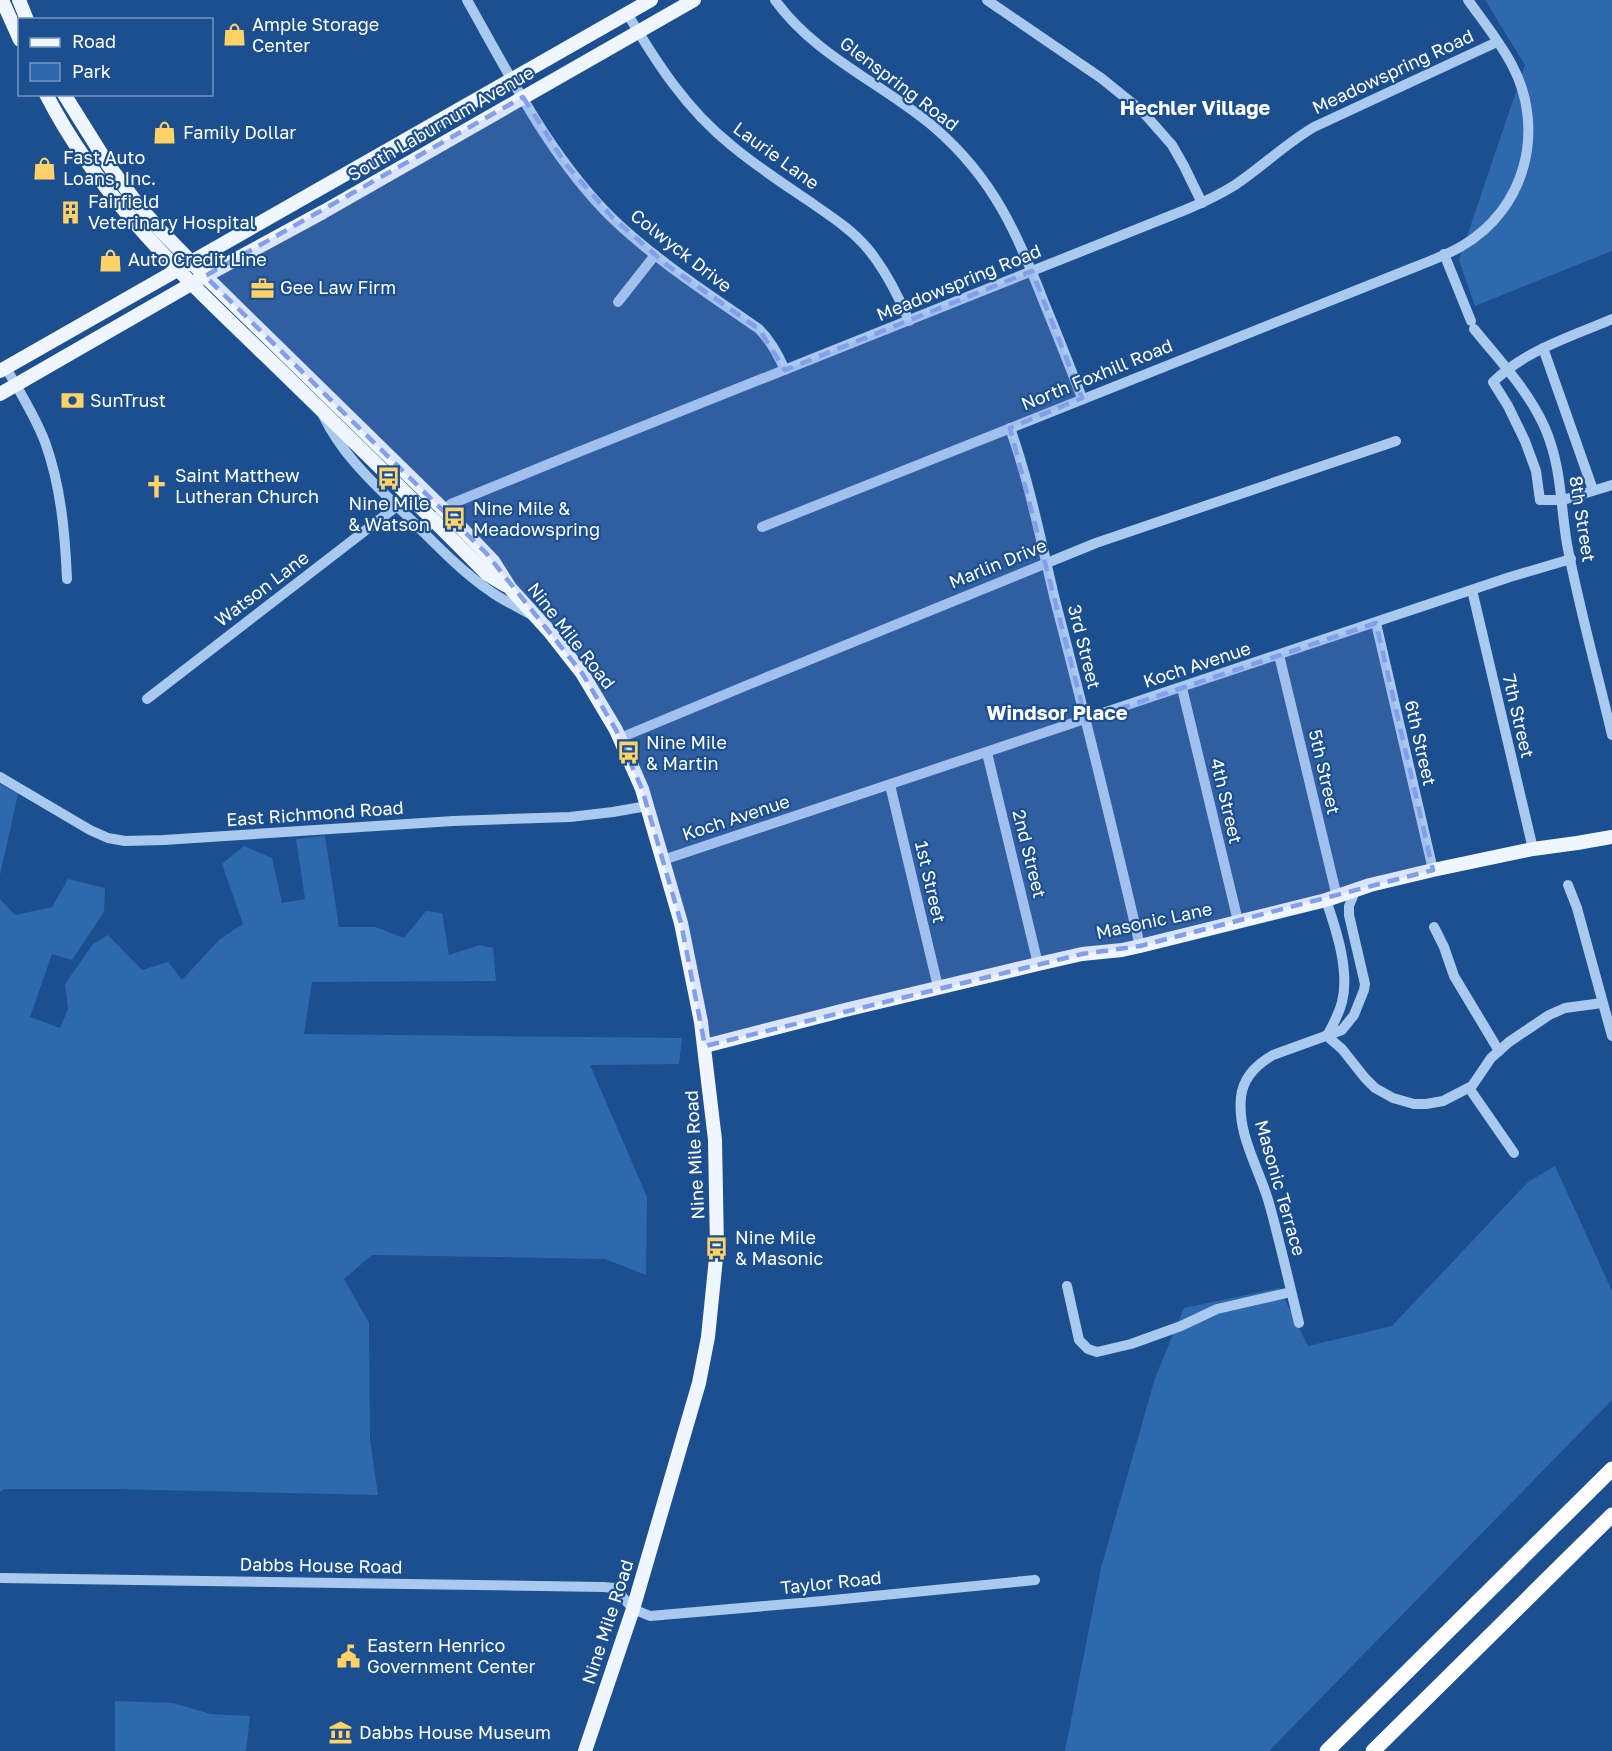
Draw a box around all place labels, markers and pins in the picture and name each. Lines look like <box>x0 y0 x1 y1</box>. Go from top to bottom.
place label: Ample Storage Center <box>252 13 379 56</box>
shop icon: Ample Storage Center <box>221 22 247 48</box>
shop icon: Family Dollar <box>152 120 178 146</box>
place label: Family Dollar <box>183 121 296 143</box>
place label: Fast Auto Loans, Inc. <box>63 146 156 189</box>
shop icon: Fast Auto Loans, Inc. <box>32 155 58 181</box>
place label: Fairfield Veterinary Hospital <box>88 190 256 233</box>
building icon: Fairfield Veterinary Hospital <box>57 199 83 225</box>
shop icon: Auto Credit Line <box>97 247 123 273</box>
place label: Auto Credit Line <box>128 248 267 270</box>
office icon: Gee Law Firm <box>249 275 275 301</box>
place label: Gee Law Firm <box>280 276 396 298</box>
bank icon: SunTrust <box>59 388 85 414</box>
place label: SunTrust <box>90 389 166 411</box>
place label: Saint Matthew Lutheran Church <box>175 464 319 507</box>
bus stop icon: Nine Mile & Watson <box>376 465 402 491</box>
church icon: Saint Matthew Lutheran Church <box>144 473 170 499</box>
place label: Nine Mile & Watson <box>348 492 430 535</box>
place label: Nine Mile & Meadowspring <box>473 497 600 540</box>
bus stop icon: Nine Mile & Meadowspring <box>442 506 468 532</box>
place label: Nine Mile & Martin <box>646 731 727 774</box>
bus stop icon: Nine Mile & Martin <box>615 740 641 766</box>
place label: Nine Mile & Masonic <box>735 1226 823 1269</box>
bus stop icon: Nine Mile & Masonic <box>704 1235 730 1261</box>
place label: Eastern Henrico Government Center <box>367 1634 536 1677</box>
public building icon: Eastern Henrico Government Center <box>336 1643 362 1669</box>
museum icon: Dabbs House Museum <box>328 1720 354 1746</box>
place label: Dabbs House Museum <box>359 1721 551 1743</box>

